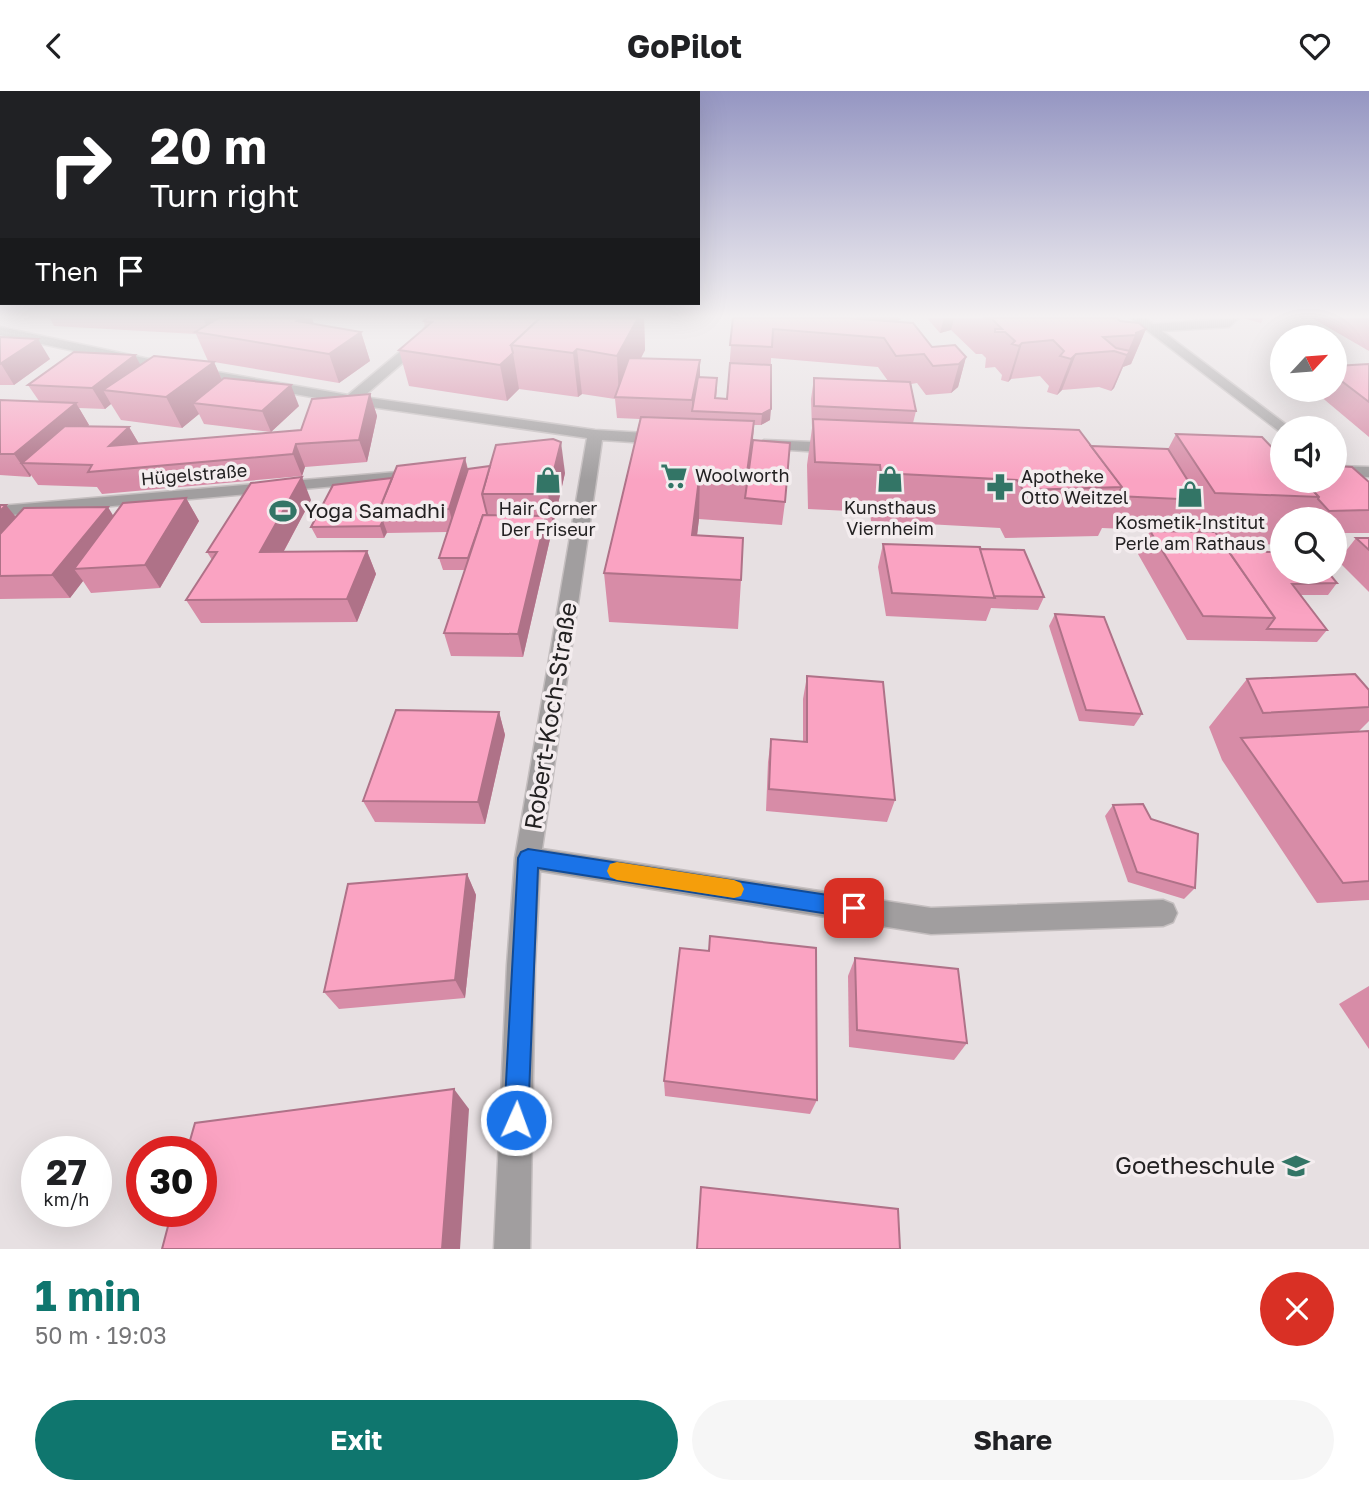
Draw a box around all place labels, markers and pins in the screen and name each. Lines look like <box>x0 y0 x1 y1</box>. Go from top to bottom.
supermarket icon: Woolworth <box>659 461 689 491</box>
place label: Woolworth <box>695 464 790 486</box>
shop icon: Kunsthaus Viernheim <box>875 464 905 494</box>
shop icon: Hair Corner Der Friseur <box>533 465 563 495</box>
place label: Apotheke Otto Weitzel <box>1021 465 1129 508</box>
pharmacy icon: Apotheke Otto Weitzel <box>985 472 1015 502</box>
shop icon: Kosmetik-Institut Perle am Rathaus <box>1175 479 1205 509</box>
sports icon: Yoga Samadhi <box>268 496 298 526</box>
place label: Kunsthaus Viernheim <box>844 496 936 539</box>
place label: Yoga Samadhi <box>304 497 446 523</box>
place label: Hair Corner Der Friseur <box>499 497 597 540</box>
place label: Kosmetik-Institut Perle am Rathaus <box>1114 511 1266 554</box>
pin <box>824 878 884 938</box>
place label: Goetheschule <box>1115 1150 1275 1179</box>
school or university icon: Goetheschule <box>1281 1151 1311 1181</box>

